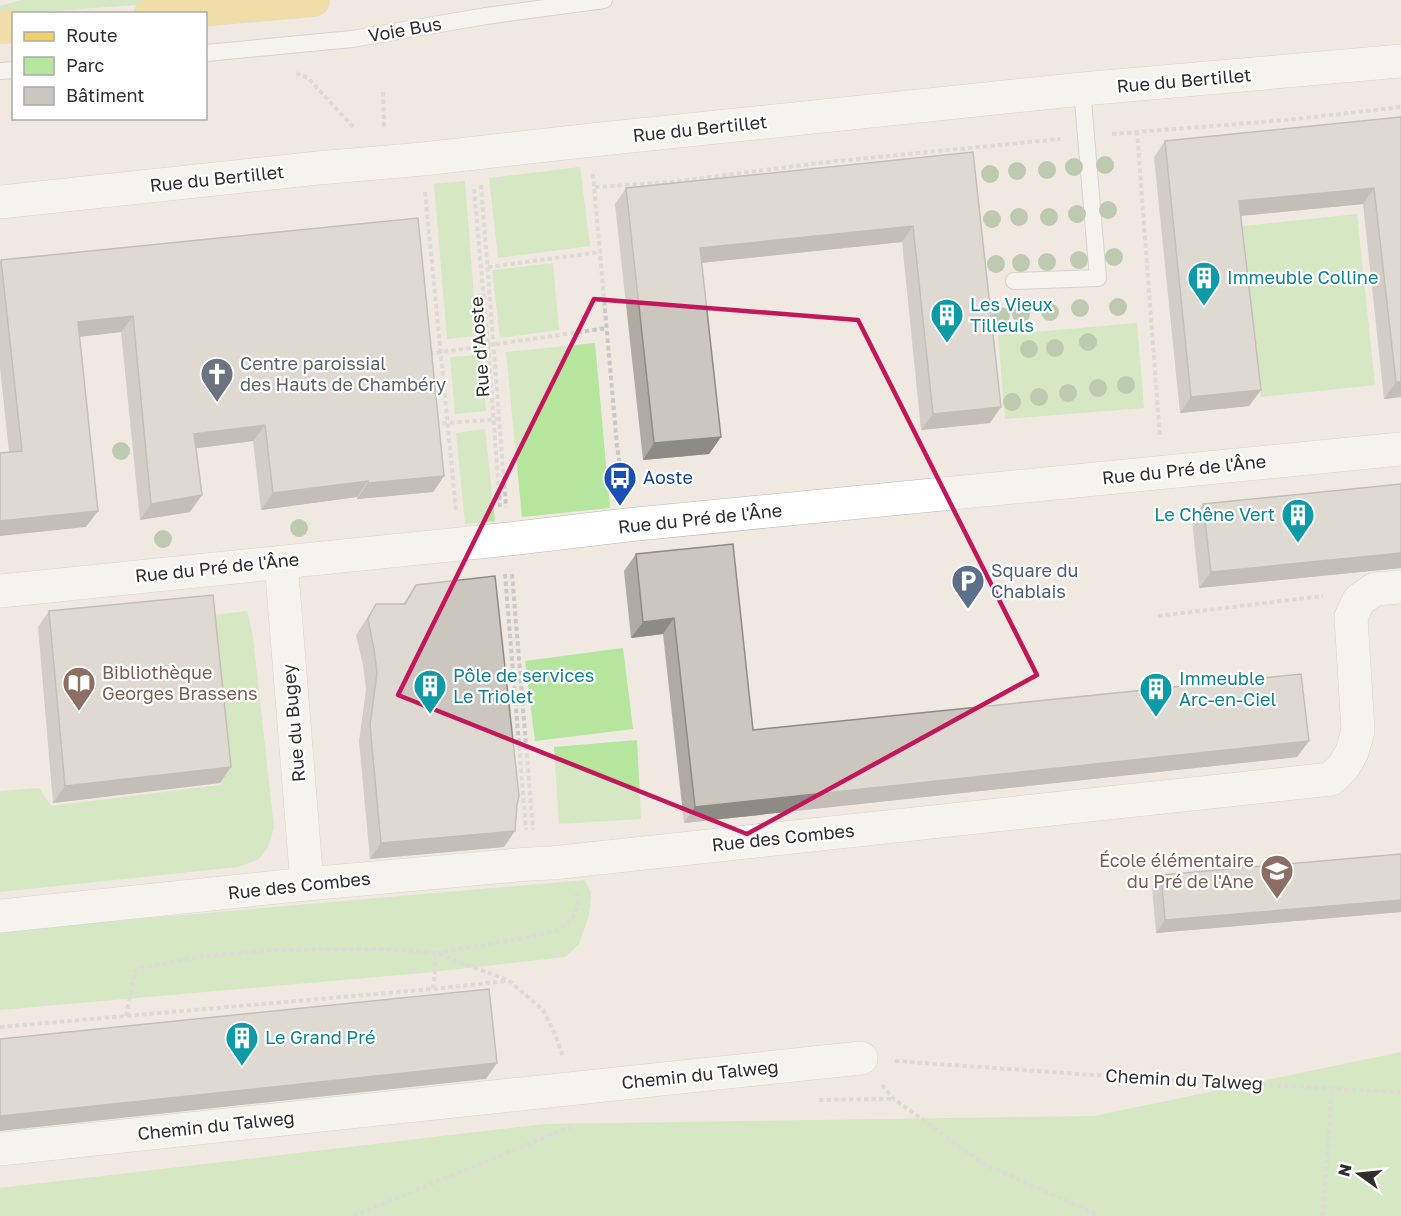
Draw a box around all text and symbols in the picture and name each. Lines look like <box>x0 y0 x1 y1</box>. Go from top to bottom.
legend <box>12 12 207 120</box>
street label: Voie Bus <box>366 12 443 46</box>
text: Route <box>66 24 117 46</box>
text: Parc <box>66 54 105 76</box>
street label: Rue du Bertillet <box>1116 63 1252 97</box>
text: Bâtiment <box>66 84 145 106</box>
street label: Rue du Bertillet <box>632 110 768 146</box>
street label: Rue du Bertillet <box>149 160 285 196</box>
building icon: Immeuble Colline <box>1186 260 1222 307</box>
place label: Immeuble Colline <box>1227 266 1378 288</box>
place label: Les Vieux Tilleuls <box>970 293 1053 336</box>
street label: Rue d'Aoste <box>465 296 494 398</box>
building icon: Les Vieux Tilleuls <box>929 297 965 344</box>
place label: Centre paroissial des Hauts de Chambéry <box>240 352 446 395</box>
church icon: Centre paroissial des Hauts de Chambéry <box>199 356 235 403</box>
street label: Rue du Pré de l'Âne <box>1101 449 1267 489</box>
bus stop icon: Aoste <box>602 460 638 507</box>
place label: Aoste <box>643 466 693 488</box>
building icon: Le Chêne Vert <box>1280 497 1316 544</box>
street label: Rue du Pré de l'Âne <box>617 498 783 538</box>
place label: Le Chêne Vert <box>1154 503 1275 525</box>
street label: Rue du Pré de l'Âne <box>134 547 300 587</box>
place label: Square du Chablais <box>991 559 1078 602</box>
parking icon: Square du Chablais <box>950 563 986 610</box>
place label: Bibliothèque Georges Brassens <box>102 661 258 704</box>
street label: Rue du Bugey <box>277 663 309 783</box>
place label: Pôle de services Le Triolet <box>453 664 594 707</box>
library icon: Bibliothèque Georges Brassens <box>61 665 97 712</box>
place label: Immeuble Arc-en-Ciel <box>1179 667 1276 710</box>
building icon: Pôle de services Le Triolet <box>412 668 448 715</box>
building icon: Immeuble Arc-en-Ciel <box>1138 671 1174 718</box>
street label: Rue des Combes <box>710 819 855 855</box>
place label: École élémentaire du Pré de l'Ane <box>1099 849 1254 892</box>
school or university icon: École élémentaire du Pré de l'Ane <box>1259 853 1295 900</box>
street label: Rue des Combes <box>226 867 371 903</box>
building icon: Le Grand Pré <box>224 1020 260 1067</box>
place label: Le Grand Pré <box>265 1026 375 1048</box>
street label: Chemin du Talweg <box>620 1055 779 1093</box>
street label: Chemin du Talweg <box>1105 1064 1263 1094</box>
street label: Chemin du Talweg <box>136 1106 295 1144</box>
north arrow <box>1329 1144 1389 1204</box>
text: N <box>1333 1162 1356 1179</box>

